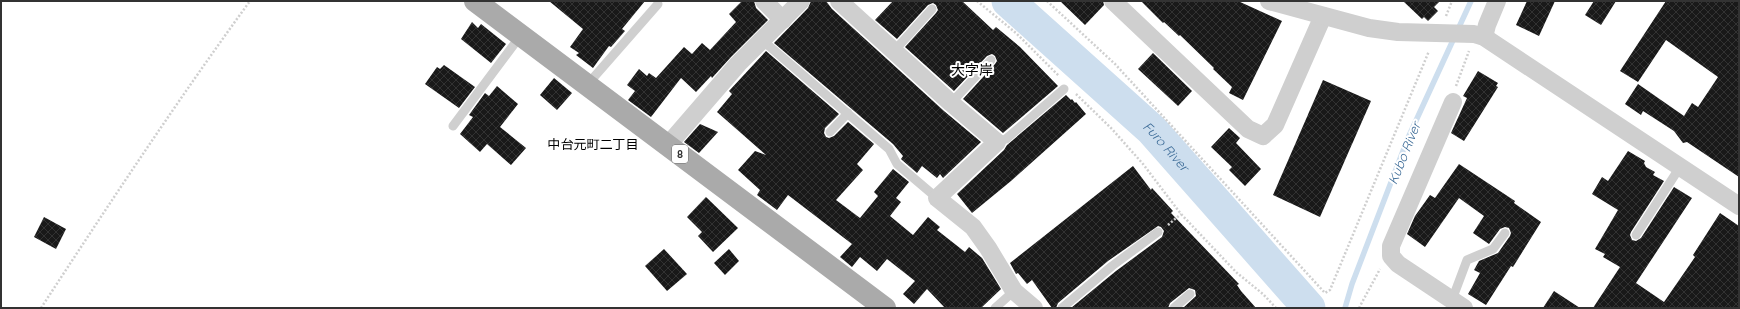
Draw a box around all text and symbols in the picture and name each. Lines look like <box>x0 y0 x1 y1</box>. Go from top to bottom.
district label: 大字岸 <box>951 61 993 79</box>
water label: Furo River <box>1140 118 1194 176</box>
water label: Kubo River <box>1384 118 1425 187</box>
district label: 中台元町二丁目 <box>547 136 639 152</box>
road number: 8 <box>672 145 688 163</box>

